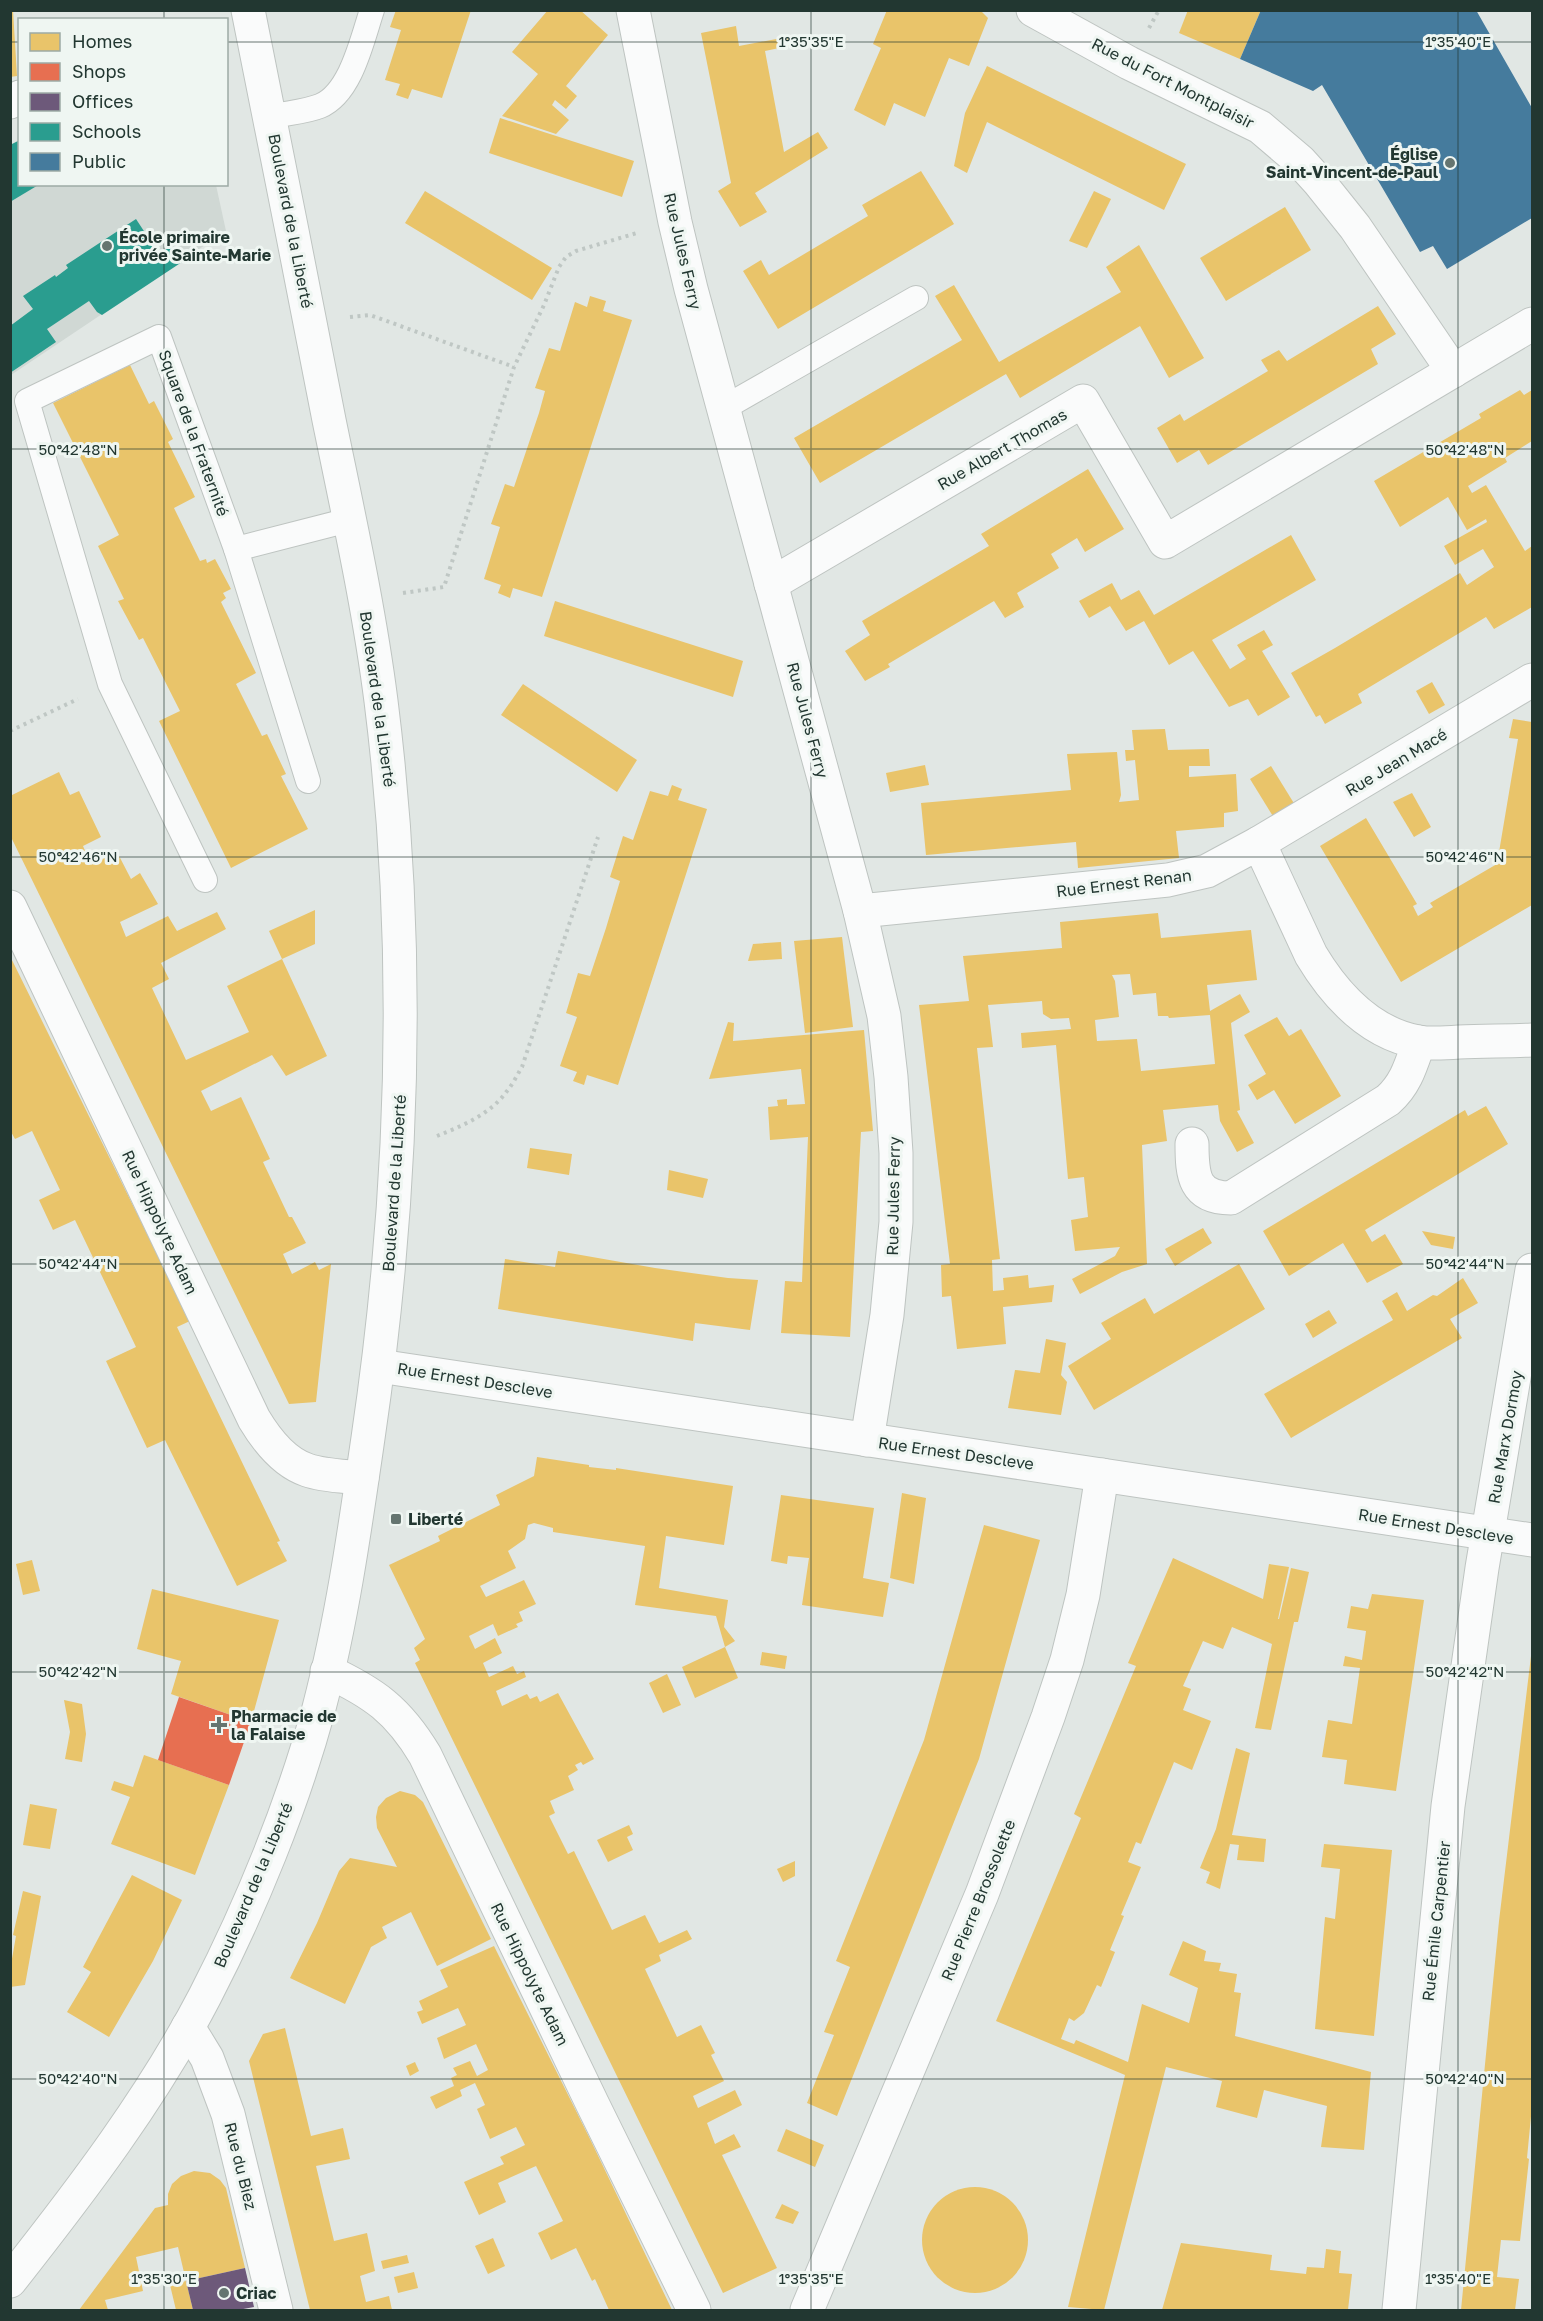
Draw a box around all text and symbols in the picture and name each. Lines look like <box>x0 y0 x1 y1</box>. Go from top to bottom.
legend <box>18 18 228 186</box>
text: Homes <box>72 30 132 52</box>
text: 1°35'35"E <box>778 32 844 50</box>
text: 1°35'40"E <box>1425 32 1491 50</box>
street label: Rue du Fort Montplaisir <box>1088 33 1258 133</box>
text: Shops <box>72 60 126 82</box>
text: Offices <box>72 90 133 112</box>
text: Schools <box>72 120 141 142</box>
street label: Boulevard de la Liberté <box>264 132 318 310</box>
place label: Église Saint-Vincent-de-Paul <box>1266 144 1439 182</box>
text: Public <box>72 150 126 172</box>
marker: Église Saint-Vincent-de-Paul <box>1443 156 1457 170</box>
street label: Rue Jules Ferry <box>660 191 706 311</box>
place label: École primaire privée Sainte-Marie <box>119 227 271 265</box>
marker: École primaire privée Sainte-Marie <box>100 239 114 253</box>
street label: Square de la Fraternité <box>155 347 233 519</box>
street label: Rue Albert Thomas <box>934 404 1070 494</box>
text: 50°42'48"N <box>38 440 118 458</box>
text: 50°42'48"N <box>1425 440 1505 458</box>
street label: Boulevard de la Liberté <box>356 610 400 788</box>
street label: Rue Jules Ferry <box>783 660 833 780</box>
street label: Rue Jean Macé <box>1341 724 1451 800</box>
text: 50°42'46"N <box>38 847 118 865</box>
text: 50°42'46"N <box>1425 847 1505 865</box>
street label: Rue Ernest Renan <box>1055 865 1193 901</box>
street label: Boulevard de la Liberté <box>378 1094 410 1272</box>
street label: Rue Jules Ferry <box>882 1136 904 1256</box>
street label: Rue Hippolyte Adam <box>118 1147 202 1297</box>
text: 50°42'44"N <box>38 1254 118 1272</box>
text: 50°42'44"N <box>1425 1254 1505 1272</box>
street label: Rue Ernest Descleve <box>396 1358 554 1402</box>
street label: Rue Marx Dormoy <box>1483 1369 1527 1505</box>
street label: Rue Ernest Descleve <box>877 1432 1035 1474</box>
street label: Rue Ernest Descleve <box>1357 1504 1515 1548</box>
place label: Liberté <box>408 1509 463 1529</box>
marker: Liberté <box>389 1512 403 1526</box>
text: 50°42'42"N <box>39 1662 117 1680</box>
text: 50°42'42"N <box>1426 1662 1504 1680</box>
place label: Pharmacie de la Falaise <box>231 1706 337 1744</box>
marker: Pharmacie de la Falaise <box>212 1718 226 1732</box>
street label: Boulevard de la Liberté <box>209 1799 297 1971</box>
street label: Rue Pierre Brossolette <box>936 1816 1020 1984</box>
street label: Rue Émile Carpentier <box>1418 1840 1454 2002</box>
street label: Rue Hippolyte Adam <box>487 1899 573 2049</box>
text: 50°42'40"N <box>38 2069 118 2087</box>
text: 50°42'40"N <box>1425 2069 1505 2087</box>
street label: Rue du Biez <box>220 2120 262 2212</box>
text: 1°35'30"E <box>131 2269 197 2287</box>
text: 1°35'35"E <box>778 2269 844 2287</box>
text: 1°35'40"E <box>1425 2269 1491 2287</box>
place label: Criac <box>236 2283 276 2303</box>
marker: Criac <box>217 2286 231 2300</box>

